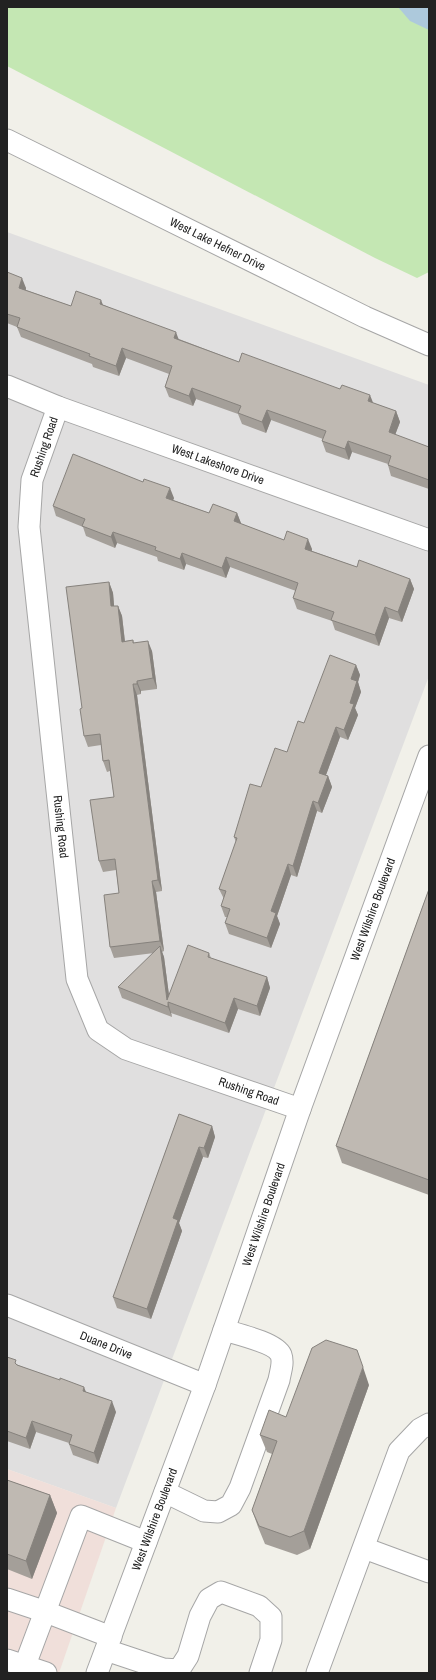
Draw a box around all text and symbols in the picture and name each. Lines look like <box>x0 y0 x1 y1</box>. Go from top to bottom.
street label: West Lake Hefner Drive <box>167 214 268 275</box>
street label: Rushing Road <box>26 415 62 479</box>
street label: West Lakeshore Drive <box>169 440 266 488</box>
street label: Rushing Road <box>50 795 72 859</box>
street label: West Wilshire Boulevard <box>347 856 399 963</box>
street label: Rushing Road <box>216 1074 281 1109</box>
street label: West Wilshire Boulevard <box>239 1161 289 1268</box>
street label: Duane Drive <box>78 1327 135 1363</box>
street label: West Wilshire Boulevard <box>128 1466 181 1573</box>

